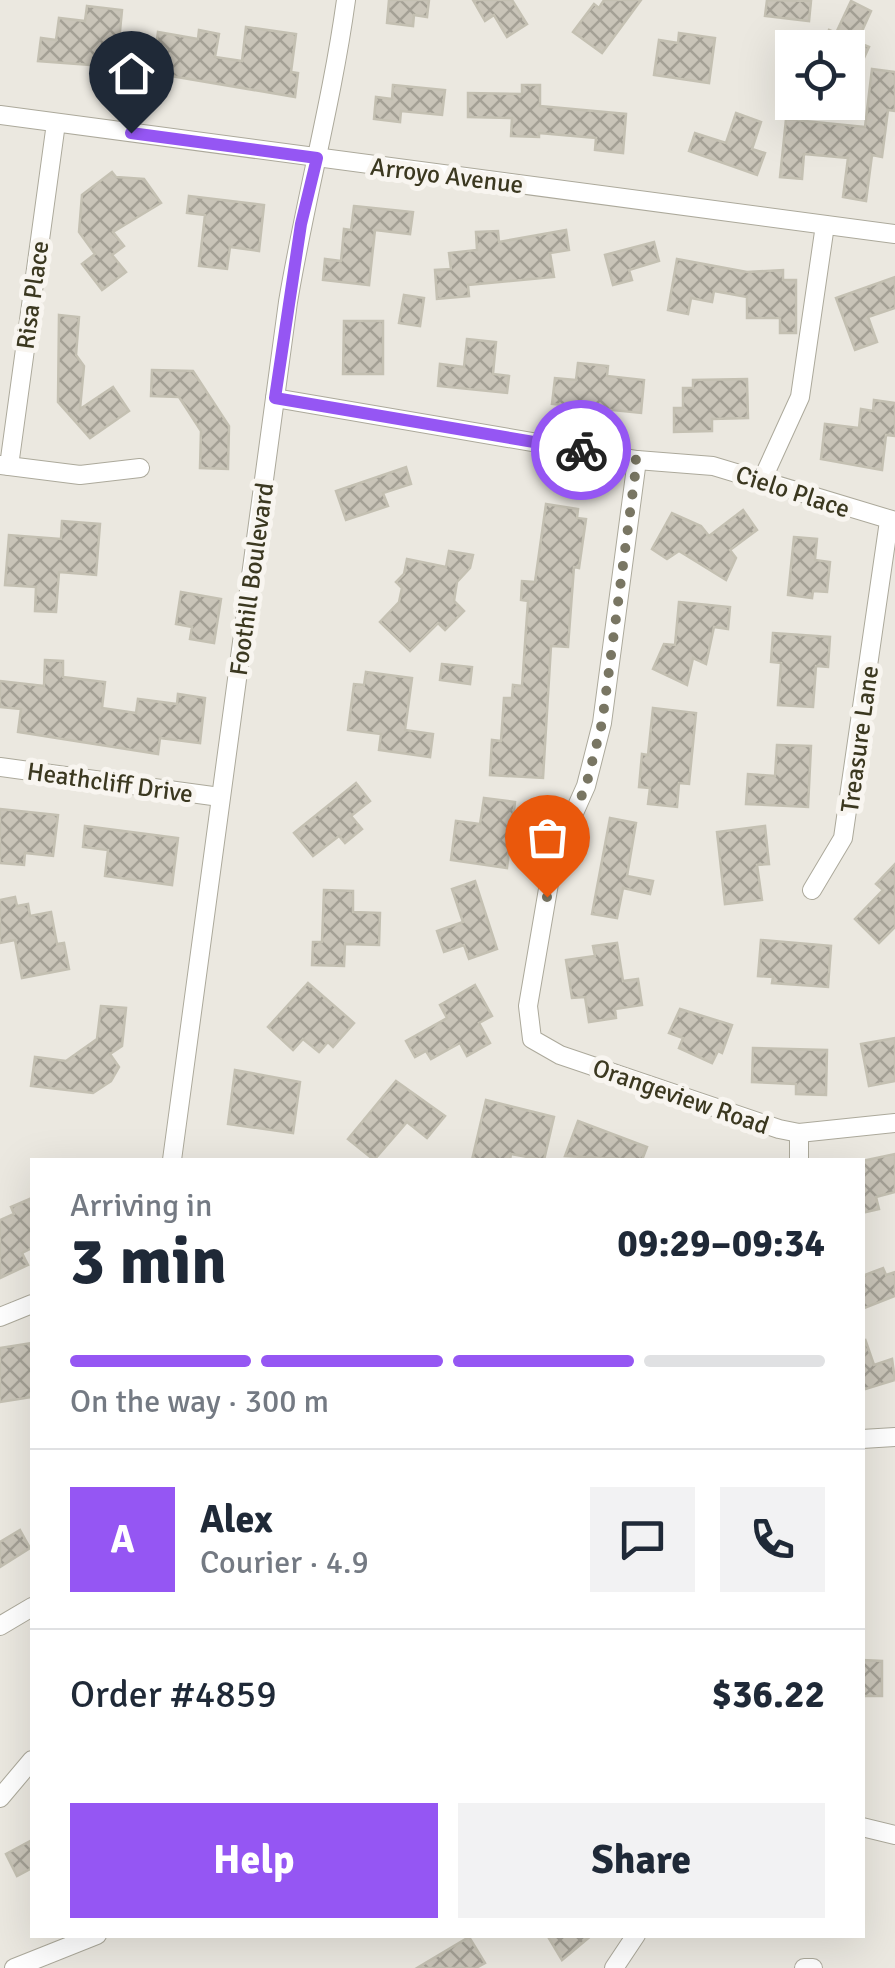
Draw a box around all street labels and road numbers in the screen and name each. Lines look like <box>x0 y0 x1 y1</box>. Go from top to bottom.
street label: Arroyo Avenue <box>369 151 525 200</box>
street label: Risa Place <box>10 239 55 351</box>
street label: Cielo Place <box>732 458 854 524</box>
street label: Foothill Boulevard <box>223 481 280 678</box>
street label: Treasure Lane <box>834 664 885 814</box>
street label: Heathcliff Drive <box>25 756 195 809</box>
street label: Orangeview Road <box>589 1052 773 1141</box>

